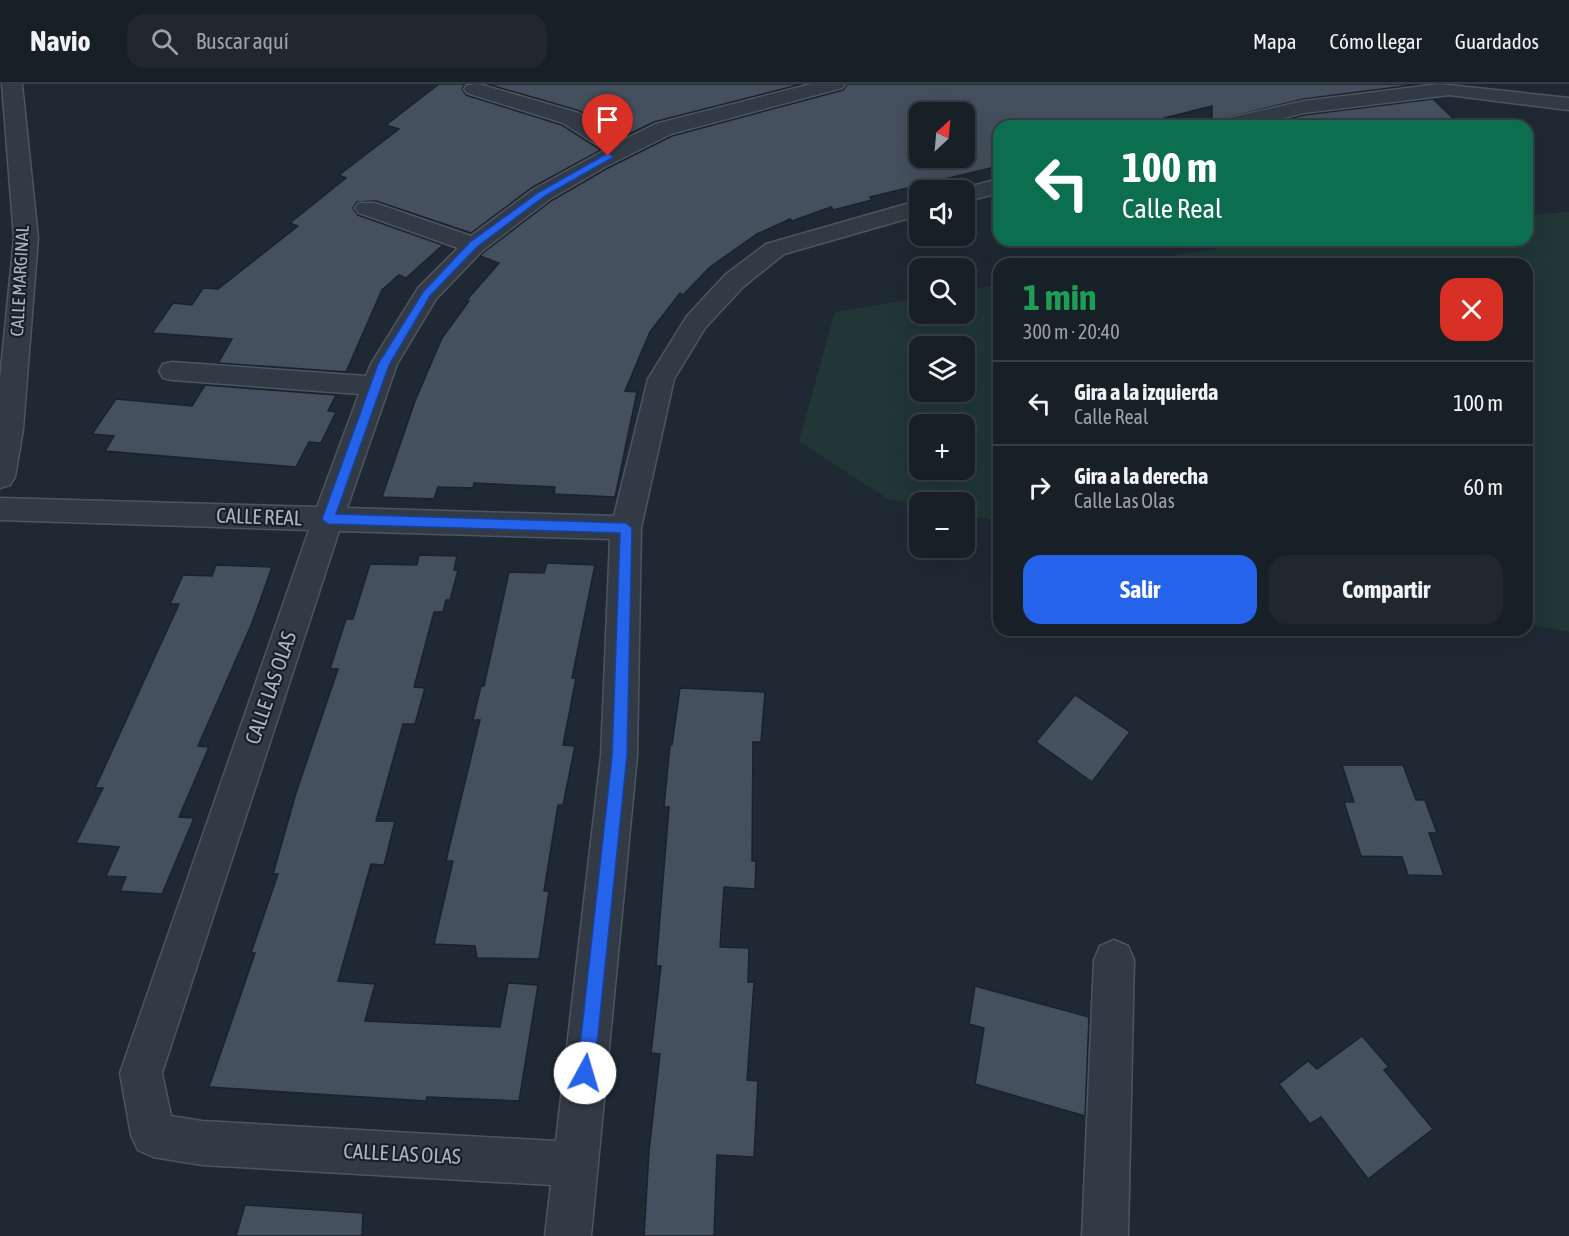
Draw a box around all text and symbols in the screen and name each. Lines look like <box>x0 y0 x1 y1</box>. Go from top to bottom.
search box <box>127 14 547 68</box>
text: Navio <box>30 25 91 57</box>
icon: search <box>148 25 181 58</box>
text: Buscar aquí <box>196 28 289 54</box>
text: Mapa <box>1253 29 1297 53</box>
text: Cómo llegar <box>1330 29 1422 53</box>
text: Guardados <box>1455 29 1539 53</box>
pin <box>582 94 633 156</box>
north arrow <box>909 102 975 168</box>
map controls <box>909 102 975 558</box>
icon: arrive <box>591 103 624 136</box>
text: 100 m <box>1122 143 1217 191</box>
icon: left <box>1023 144 1101 222</box>
button: sound <box>909 180 975 246</box>
text: Calle Real <box>1122 193 1222 224</box>
street label: CALLE MARGINAL <box>6 225 33 337</box>
button: search <box>909 258 975 324</box>
text: 1 min <box>1023 276 1097 318</box>
button: close <box>1440 278 1503 341</box>
text: 300 m · 20:40 <box>1023 320 1120 343</box>
button: layers <box>909 336 975 402</box>
text: Gira a la izquierda <box>1074 379 1218 405</box>
icon: left <box>1023 387 1056 420</box>
text: 100 m <box>1453 390 1503 416</box>
text: Calle Real <box>1074 405 1148 428</box>
button: + <box>909 414 975 480</box>
text: Gira a la derecha <box>1074 463 1208 489</box>
icon: right <box>1023 471 1056 504</box>
text: 60 m <box>1463 474 1503 500</box>
text: Calle Las Olas <box>1074 489 1175 512</box>
button: − <box>909 492 975 558</box>
street label: CALLE REAL <box>216 503 302 529</box>
button: Salir <box>1023 555 1257 624</box>
button: Compartir <box>1269 555 1503 624</box>
street label: CALLE LAS OLAS <box>240 628 301 747</box>
position arrow <box>553 1041 617 1105</box>
street label: CALLE LAS OLAS <box>343 1138 461 1168</box>

